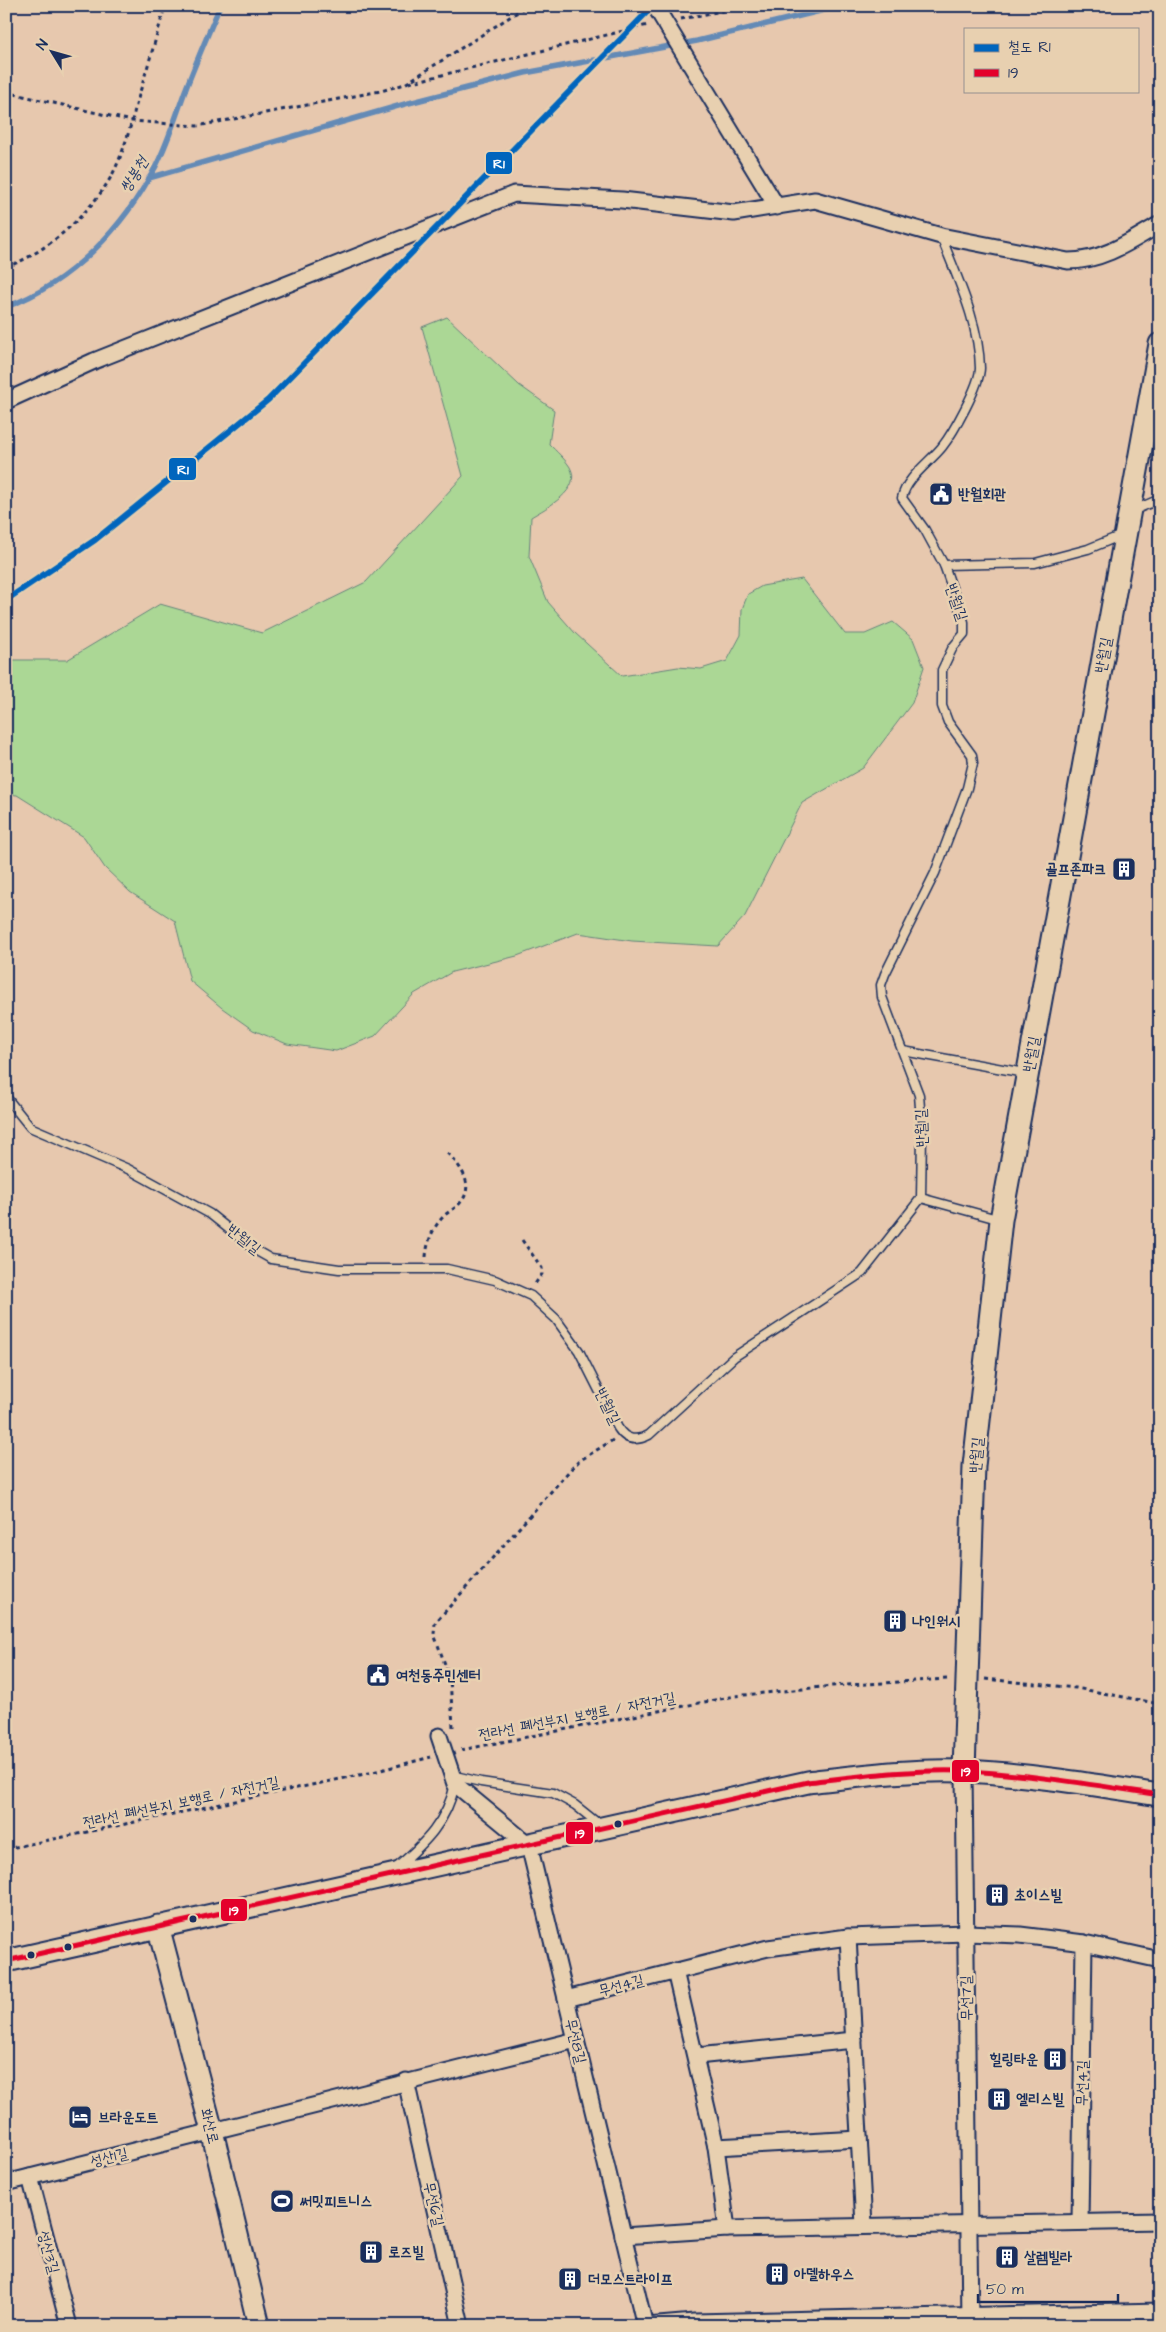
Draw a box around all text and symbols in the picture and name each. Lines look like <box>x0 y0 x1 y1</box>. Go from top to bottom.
north arrow <box>28 28 78 78</box>
legend <box>964 28 1138 92</box>
text: N <box>32 35 53 54</box>
text: 철도 R1 <box>1008 37 1051 58</box>
text: 19 <box>1008 63 1018 84</box>
water label: 쌍봉천 <box>114 151 155 197</box>
line badge: R1 <box>485 151 513 175</box>
text: R1 <box>493 154 505 174</box>
line badge: R1 <box>168 457 197 481</box>
text: R1 <box>177 460 189 480</box>
public building icon: 반월회관 <box>928 481 954 507</box>
place label: 반월회관 <box>958 484 1006 505</box>
street label: 반월1길 <box>940 581 973 624</box>
street label: 반월길 <box>1090 635 1117 675</box>
building icon: 골프존파크 <box>1111 856 1137 882</box>
place label: 골프존파크 <box>1046 859 1106 880</box>
street label: 반월길 <box>1018 1034 1045 1074</box>
street label: 반월1길 <box>910 1109 933 1147</box>
street label: 반월1길 <box>222 1219 265 1259</box>
street label: 반월1길 <box>590 1384 625 1428</box>
street label: 반월길 <box>964 1436 989 1474</box>
building icon: 나인워시 <box>882 1608 908 1634</box>
place label: 나인워시 <box>912 1611 960 1632</box>
public building icon: 여천동주민센터 <box>365 1662 391 1688</box>
place label: 여천동주민센터 <box>396 1665 481 1686</box>
street label: 전라선 폐선부지 보행로 / 자전거길 <box>477 1687 677 1746</box>
line badge: 19 <box>951 1759 980 1783</box>
text: 19 <box>961 1762 971 1782</box>
street label: 전라선 폐선부지 보행로 / 자전거길 <box>81 1771 281 1834</box>
unlabelled marker <box>613 1819 623 1829</box>
line badge: 19 <box>565 1821 594 1845</box>
text: 19 <box>575 1824 585 1844</box>
building icon: 초이스빌 <box>984 1882 1010 1908</box>
place label: 초이스빌 <box>1014 1885 1063 1906</box>
line badge: 19 <box>220 1898 248 1922</box>
text: 19 <box>229 1901 239 1921</box>
unlabelled marker <box>188 1914 198 1924</box>
unlabelled marker <box>63 1942 73 1952</box>
unlabelled marker <box>26 1950 36 1960</box>
street label: 무선4길 <box>596 1969 646 2002</box>
street label: 무선7길 <box>956 1975 977 2021</box>
street label: 무선8길 <box>560 2016 591 2066</box>
building icon: 힐링타운 <box>1042 2046 1068 2072</box>
place label: 힐링타운 <box>990 2049 1038 2070</box>
street label: 무선4길 <box>1072 2060 1093 2106</box>
building icon: 엘리스빌 <box>986 2086 1012 2112</box>
place label: 엘리스빌 <box>1016 2089 1065 2110</box>
hotel icon: 브라운도트 <box>67 2104 93 2130</box>
street label: 화산로 <box>195 2106 224 2146</box>
place label: 브라운도트 <box>98 2107 158 2128</box>
street label: 성산1길 <box>88 2143 130 2172</box>
street label: 무선6길 <box>418 2180 449 2229</box>
sports icon: 써밋피트니스 <box>269 2188 295 2214</box>
place label: 써밋피트니스 <box>299 2191 372 2212</box>
street label: 성산3길 <box>33 2228 64 2276</box>
building icon: 로즈빌 <box>358 2239 384 2265</box>
place label: 로즈빌 <box>388 2242 425 2263</box>
building icon: 살렘빌라 <box>994 2244 1020 2270</box>
place label: 살렘빌라 <box>1024 2247 1072 2268</box>
building icon: 아델하우스 <box>764 2261 790 2287</box>
place label: 아델하우스 <box>793 2264 854 2285</box>
building icon: 더모스트라이프 <box>557 2266 583 2292</box>
place label: 더모스트라이프 <box>588 2269 673 2290</box>
scale bar <box>978 2272 1118 2304</box>
text: 50 m <box>986 2279 1024 2300</box>

